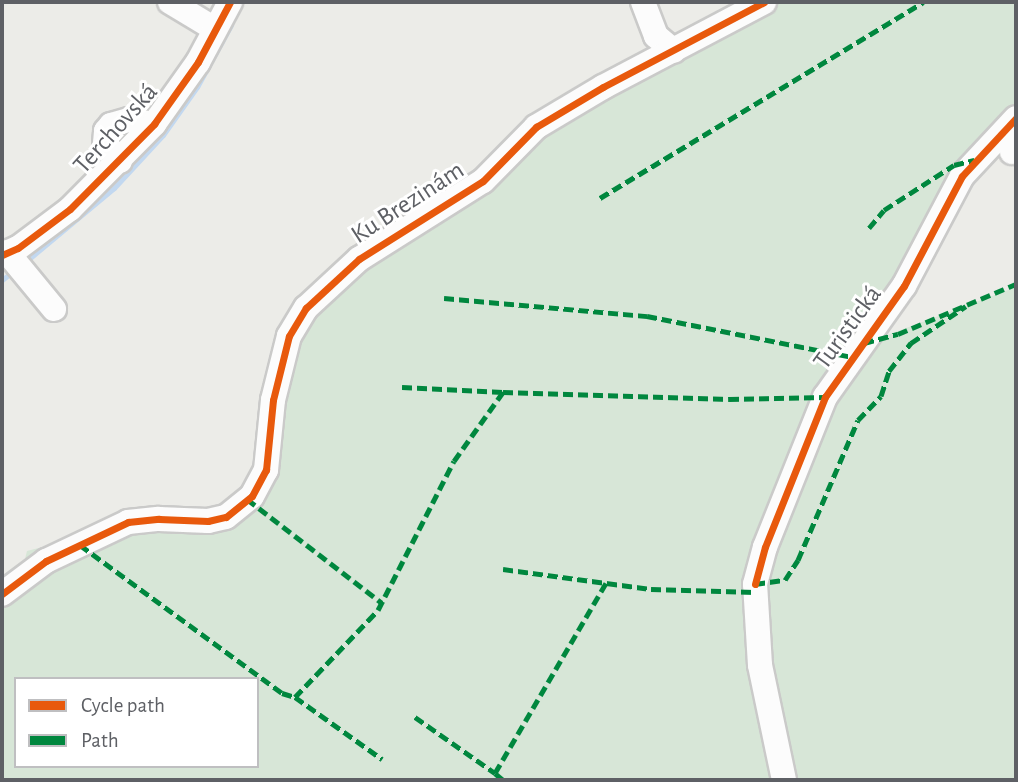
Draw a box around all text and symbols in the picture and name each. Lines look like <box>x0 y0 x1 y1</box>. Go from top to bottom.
street label: Terchovská <box>67 77 165 181</box>
street label: Ku Brezinám <box>346 155 470 251</box>
street label: Turistická <box>807 280 889 376</box>
legend <box>14 677 259 768</box>
text: Cycle path <box>81 695 165 716</box>
text: Path <box>81 730 119 751</box>

